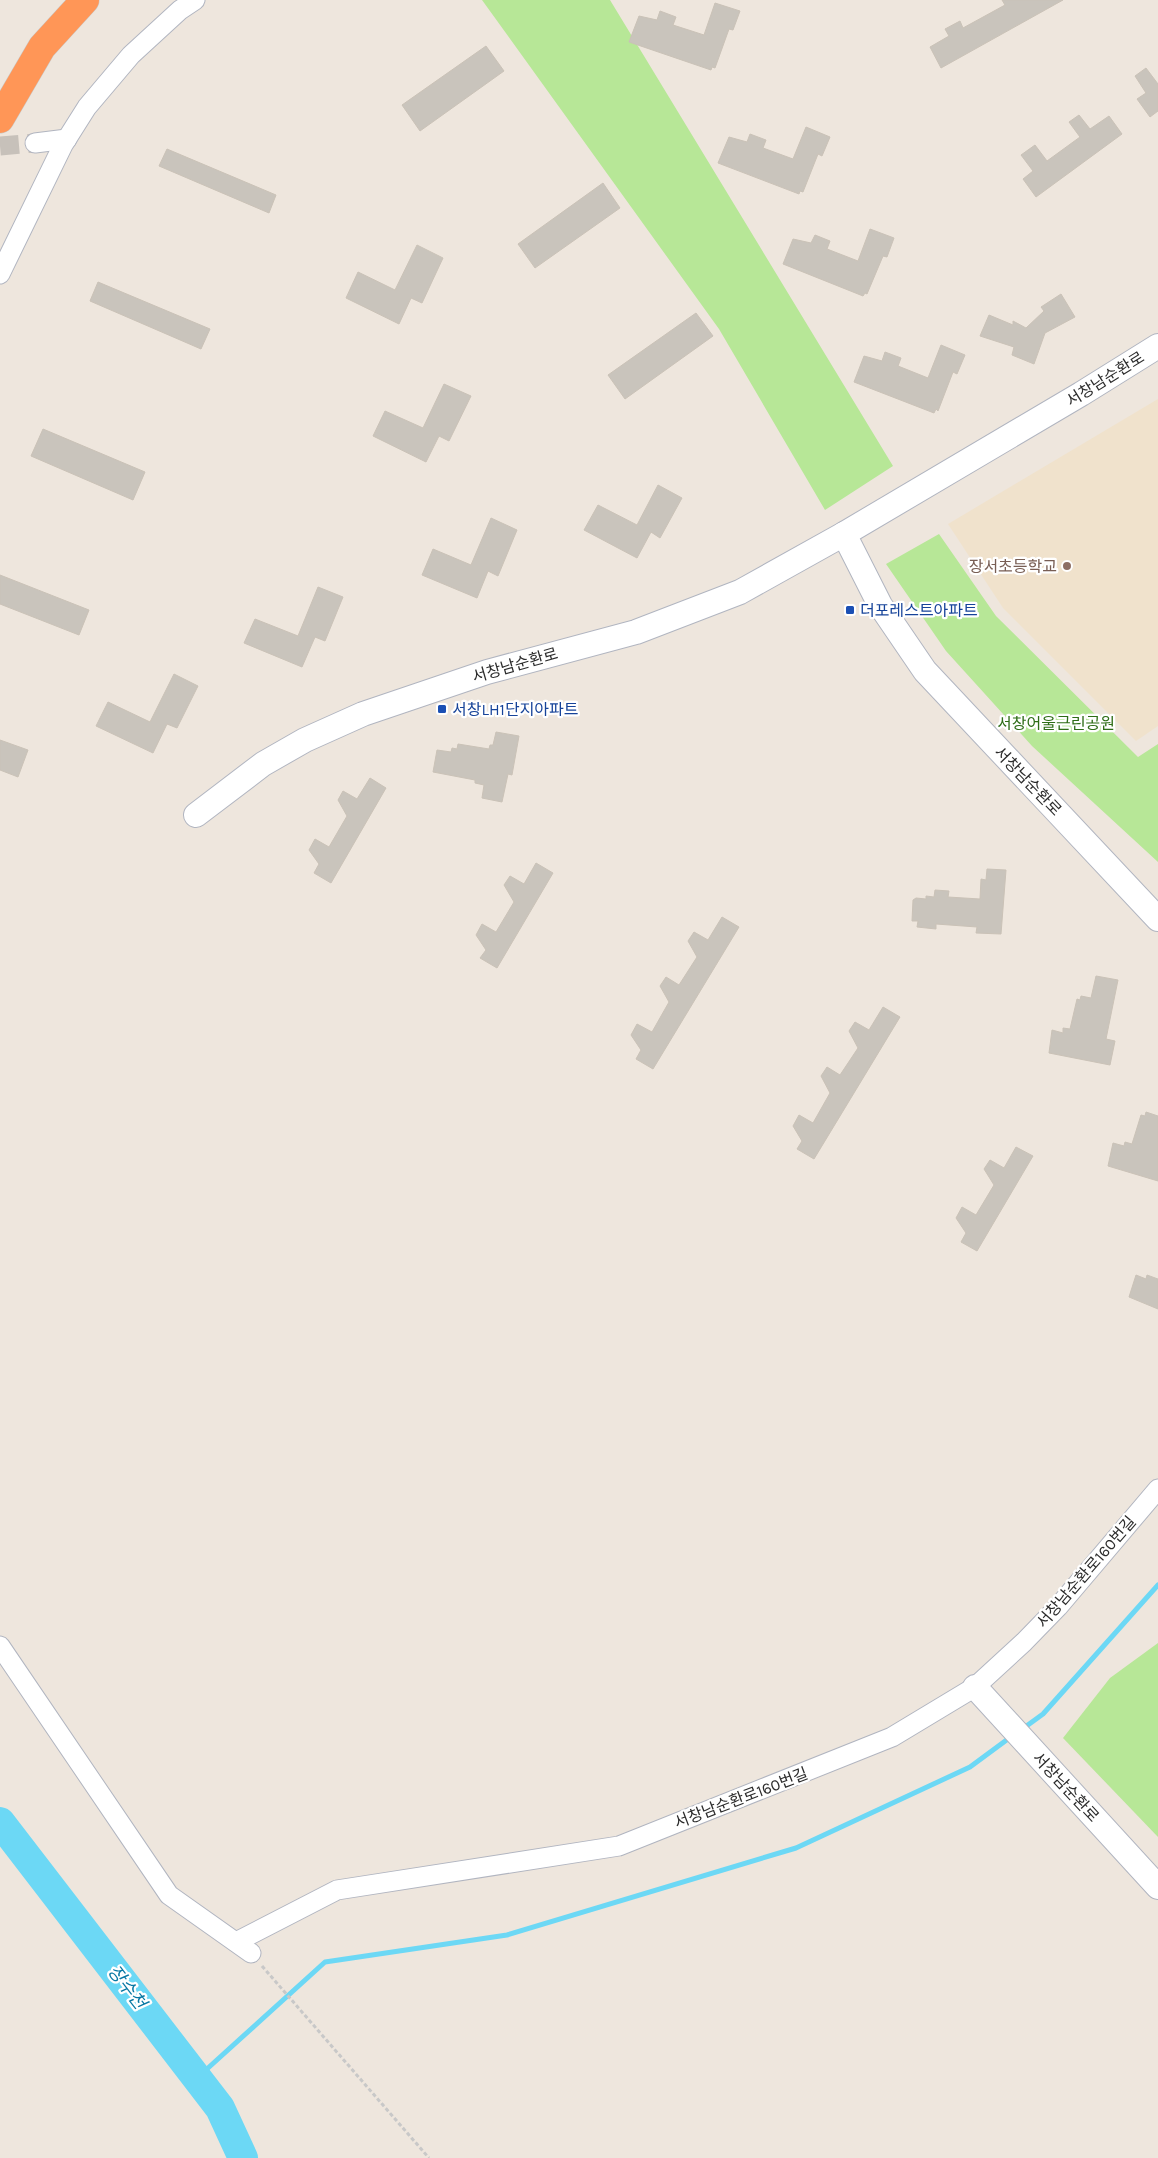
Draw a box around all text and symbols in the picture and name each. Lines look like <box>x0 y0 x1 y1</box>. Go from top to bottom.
street label: 서창남순환로 <box>1063 347 1148 410</box>
place label: 장서초등학교 <box>969 557 1057 576</box>
marker: 장서초등학교 <box>1061 560 1073 572</box>
place label: 더포레스트아파트 <box>860 601 978 620</box>
marker: 더포레스트아파트 <box>844 604 856 616</box>
street label: 서창남순환로 <box>470 644 560 686</box>
place label: 서창LH1단지아파트 <box>452 700 579 719</box>
marker: 서창LH1단지아파트 <box>436 703 448 715</box>
park label: 서창어울근린공원 <box>997 714 1115 733</box>
street label: 서창남순환로 <box>990 743 1066 820</box>
street label: 서창남순환로160번길 <box>1032 1512 1140 1632</box>
street label: 서창남순환로 <box>1029 1748 1103 1826</box>
street label: 서창남순환로160번길 <box>671 1764 811 1832</box>
water label: 장수천 <box>103 1961 152 2015</box>

